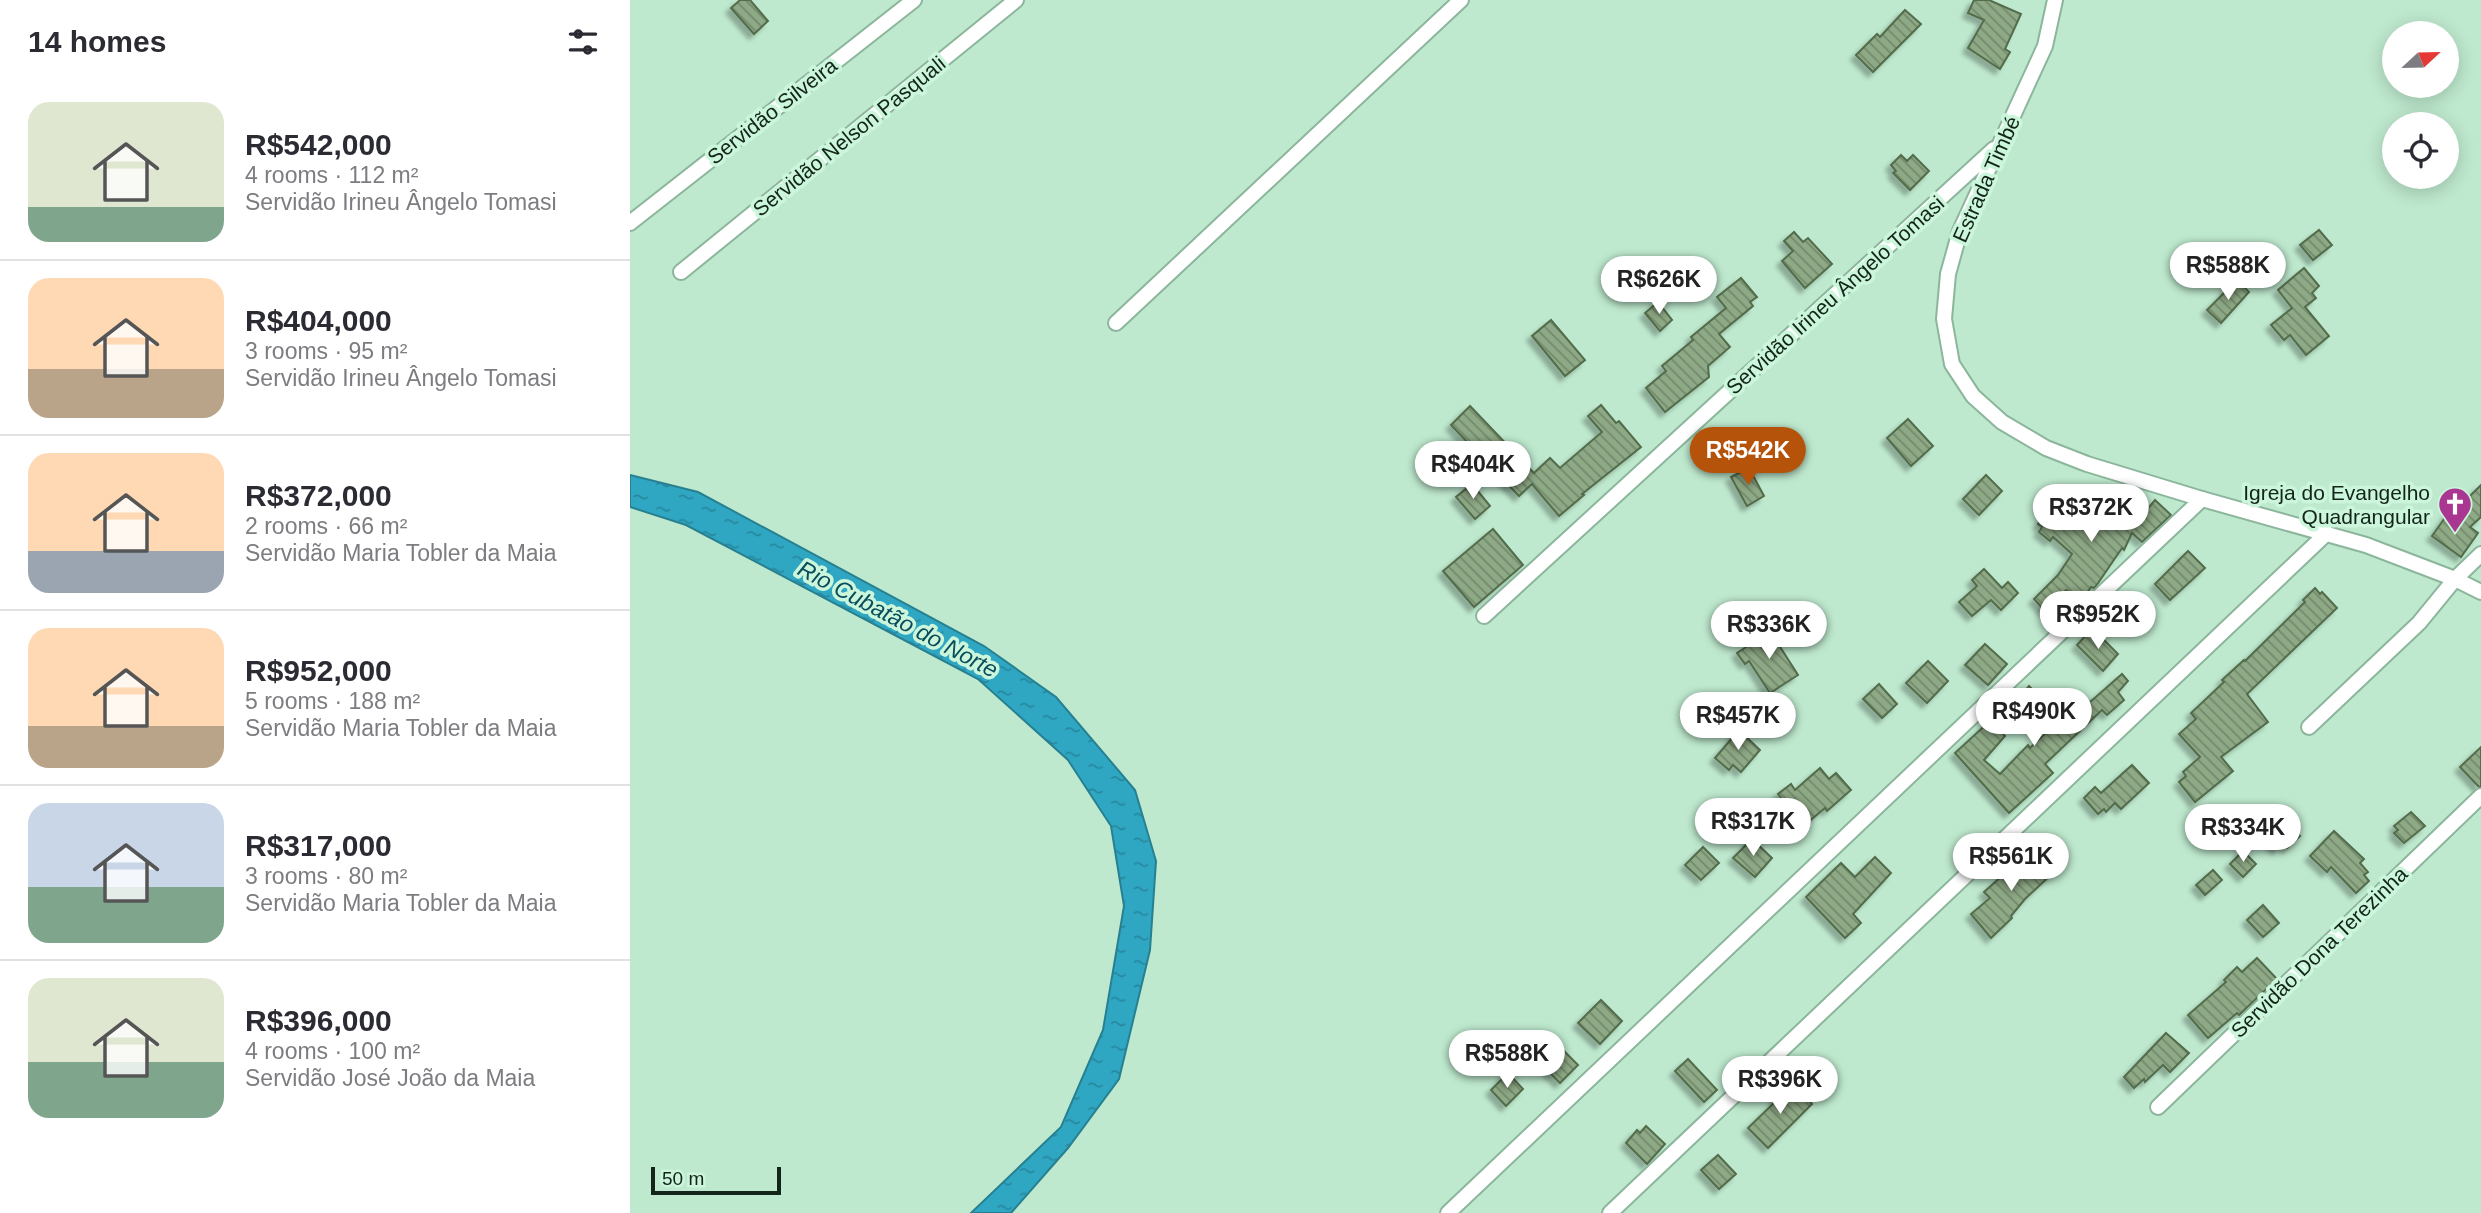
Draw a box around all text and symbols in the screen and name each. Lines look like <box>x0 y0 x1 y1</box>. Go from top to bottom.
north arrow <box>2382 21 2459 98</box>
map controls <box>2382 21 2459 189</box>
icon: filters <box>564 23 602 61</box>
text: 14 homes <box>28 25 166 58</box>
street label: Servidão Nelson Pasquali <box>748 51 950 221</box>
street label: Servidão Silveira <box>703 53 841 169</box>
street label: Estrada Timbé <box>1948 112 2024 246</box>
button: locate <box>2382 112 2459 189</box>
text: R$542,000 <box>245 128 392 161</box>
icon: home <box>84 130 168 214</box>
text: 4 rooms · 112 m² <box>245 162 418 188</box>
text: Servidão Irineu Ângelo Tomasi <box>245 189 557 215</box>
street label: Servidão Irineu Ângelo Tomasi <box>1722 191 1948 399</box>
pin: R$588K <box>2171 243 2285 302</box>
text: R$588K <box>2186 252 2270 278</box>
pin: R$626K <box>1602 256 1716 316</box>
text: R$626K <box>1617 266 1701 292</box>
text: R$404,000 <box>245 304 392 337</box>
icon: home <box>84 306 168 390</box>
text: 3 rooms · 95 m² <box>245 338 407 364</box>
text: Servidão Irineu Ângelo Tomasi <box>245 365 557 391</box>
pin: R$542K <box>1691 428 1805 487</box>
text: R$542K <box>1706 437 1790 463</box>
pin: R$404K <box>1416 442 1530 501</box>
text: R$404K <box>1431 451 1515 477</box>
text: R$372,000 <box>245 479 392 512</box>
icon: home <box>84 481 168 565</box>
place label: Igreja do Evangelho Quadrangular <box>2243 481 2430 528</box>
pin: R$372K <box>2034 484 2148 544</box>
church icon: Igreja do Evangelho Quadrangular <box>2436 485 2474 534</box>
text: R$372K <box>2049 494 2133 520</box>
text: 2 rooms · 66 m² <box>245 513 407 539</box>
text: Servidão Maria Tobler da Maia <box>245 540 557 566</box>
water label: Rio Cubatão do Norte <box>794 555 1002 683</box>
pin: R$952K <box>2041 592 2155 651</box>
text: R$952K <box>2056 601 2140 627</box>
pin: R$336K <box>1712 602 1826 661</box>
text: R$336K <box>1727 611 1811 637</box>
text: R$952,000 <box>245 654 392 687</box>
icon: home <box>84 656 168 740</box>
text: 5 rooms · 188 m² <box>245 688 420 714</box>
pin: R$490K <box>1977 688 2091 748</box>
pin: R$457K <box>1681 692 1795 752</box>
text: R$490K <box>1992 698 2076 724</box>
text: R$457K <box>1696 702 1780 728</box>
text: Servidão Maria Tobler da Maia <box>245 715 557 741</box>
pin: R$317K <box>1696 798 1810 858</box>
pin: R$334K <box>2186 804 2300 864</box>
text: R$317K <box>1711 808 1795 834</box>
text: R$334K <box>2201 814 2285 840</box>
text: R$317,000 <box>245 829 392 862</box>
icon: home <box>84 831 168 915</box>
pin: R$561K <box>1954 834 2068 893</box>
text: R$561K <box>1969 843 2053 869</box>
street label: Servidão Dona Terezinha <box>2226 862 2412 1042</box>
text: 3 rooms · 80 m² <box>245 863 407 889</box>
text: Servidão Maria Tobler da Maia <box>245 890 557 916</box>
text: R$396,000 <box>245 1004 392 1037</box>
icon: home <box>84 1006 168 1090</box>
pin: R$588K <box>1450 1030 1564 1090</box>
text: 4 rooms · 100 m² <box>245 1038 420 1064</box>
text: R$588K <box>1465 1040 1549 1066</box>
pin: R$396K <box>1723 1056 1837 1116</box>
text: Servidão José João da Maia <box>245 1065 535 1091</box>
text: R$396K <box>1738 1066 1822 1092</box>
scale bar <box>651 1164 780 1196</box>
text: 50 m <box>662 1168 704 1189</box>

